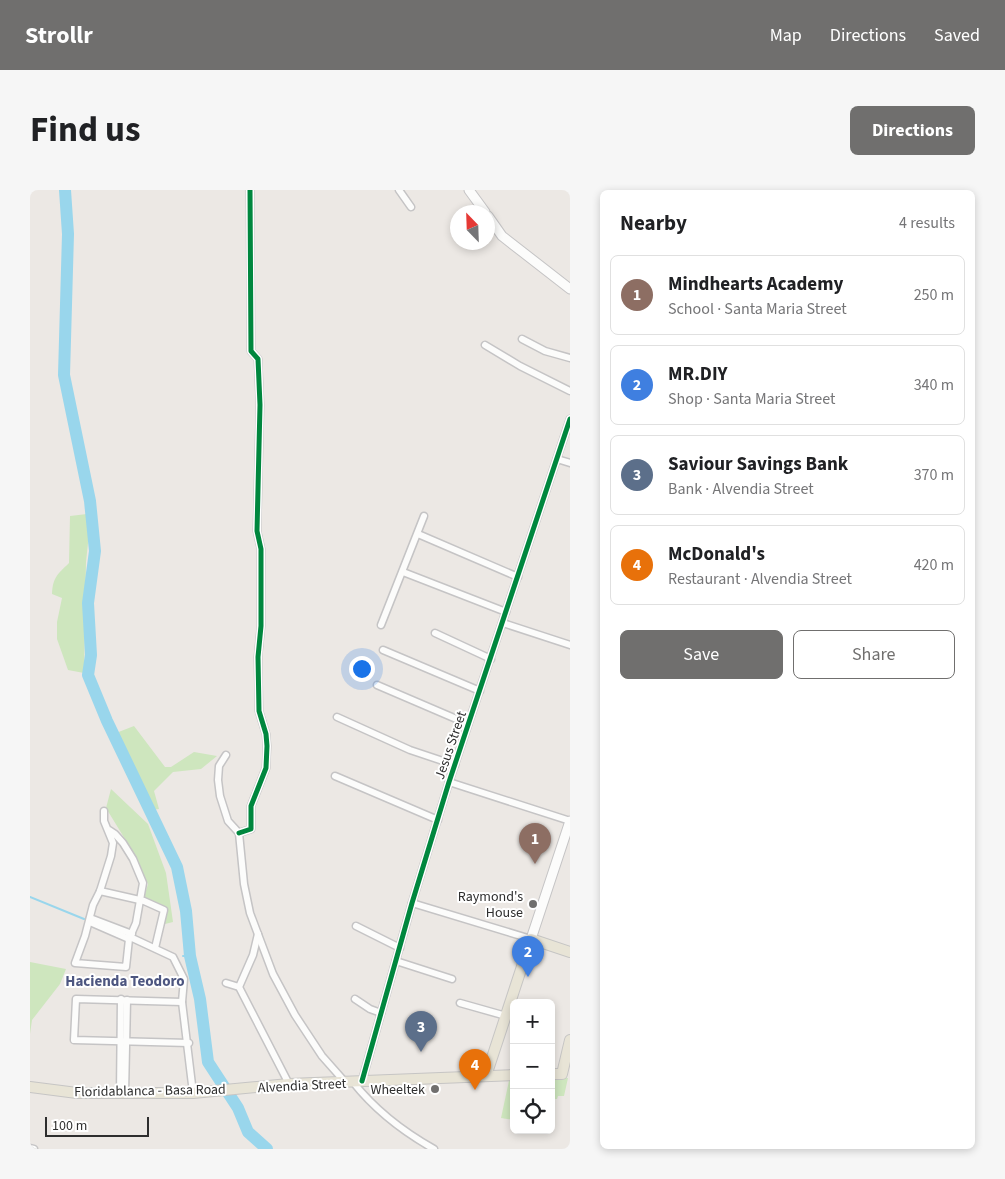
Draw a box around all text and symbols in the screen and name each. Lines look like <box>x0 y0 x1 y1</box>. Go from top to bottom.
text: Strollr <box>25 18 93 53</box>
text: Map <box>770 23 802 48</box>
text: Directions <box>830 23 906 48</box>
text: Saved <box>934 23 980 48</box>
text: Find us <box>30 105 140 155</box>
button: Directions <box>850 106 975 155</box>
north arrow <box>450 205 495 250</box>
text: Nearby <box>620 208 687 238</box>
text: 4 results <box>899 212 955 234</box>
text: Mindhearts Academy <box>668 271 843 298</box>
text: 1 <box>633 284 641 306</box>
text: 250 m <box>914 284 954 306</box>
text: School · Santa Maria Street <box>668 298 847 320</box>
text: MR.DIY <box>668 361 728 388</box>
text: 2 <box>633 374 641 396</box>
text: 340 m <box>914 374 954 396</box>
text: Shop · Santa Maria Street <box>668 388 835 410</box>
text: Saviour Savings Bank <box>668 451 848 478</box>
text: 3 <box>633 464 641 486</box>
text: 370 m <box>914 464 954 486</box>
text: Bank · Alvendia Street <box>668 478 814 500</box>
text: McDonald's <box>668 541 765 568</box>
text: 4 <box>633 554 641 576</box>
text: 420 m <box>914 554 954 576</box>
text: Restaurant · Alvendia Street <box>668 568 852 590</box>
button: Save <box>620 630 783 679</box>
button: Share <box>793 630 955 679</box>
your location <box>349 656 375 682</box>
street label: Jesus Street <box>430 708 472 782</box>
pin: 1 <box>519 823 551 864</box>
place label: Raymond's House <box>458 887 523 923</box>
marker: Raymond's House <box>527 898 539 910</box>
pin: 2 <box>512 936 544 977</box>
district label: Hacienda Teodoro <box>65 971 185 992</box>
map controls <box>510 999 555 1134</box>
button: + <box>510 999 555 1044</box>
pin: 3 <box>405 1011 437 1052</box>
button: − <box>510 1044 555 1089</box>
pin: 4 <box>459 1049 491 1090</box>
street label: Alvendia Street <box>257 1074 347 1098</box>
street label: Floridablanca - Basa Road <box>74 1080 226 1102</box>
place label: Wheeltek <box>371 1080 425 1100</box>
marker: Wheeltek <box>429 1083 441 1095</box>
button: locate <box>510 1089 555 1134</box>
scale bar <box>45 1114 149 1137</box>
text: 100 m <box>52 1116 87 1136</box>

